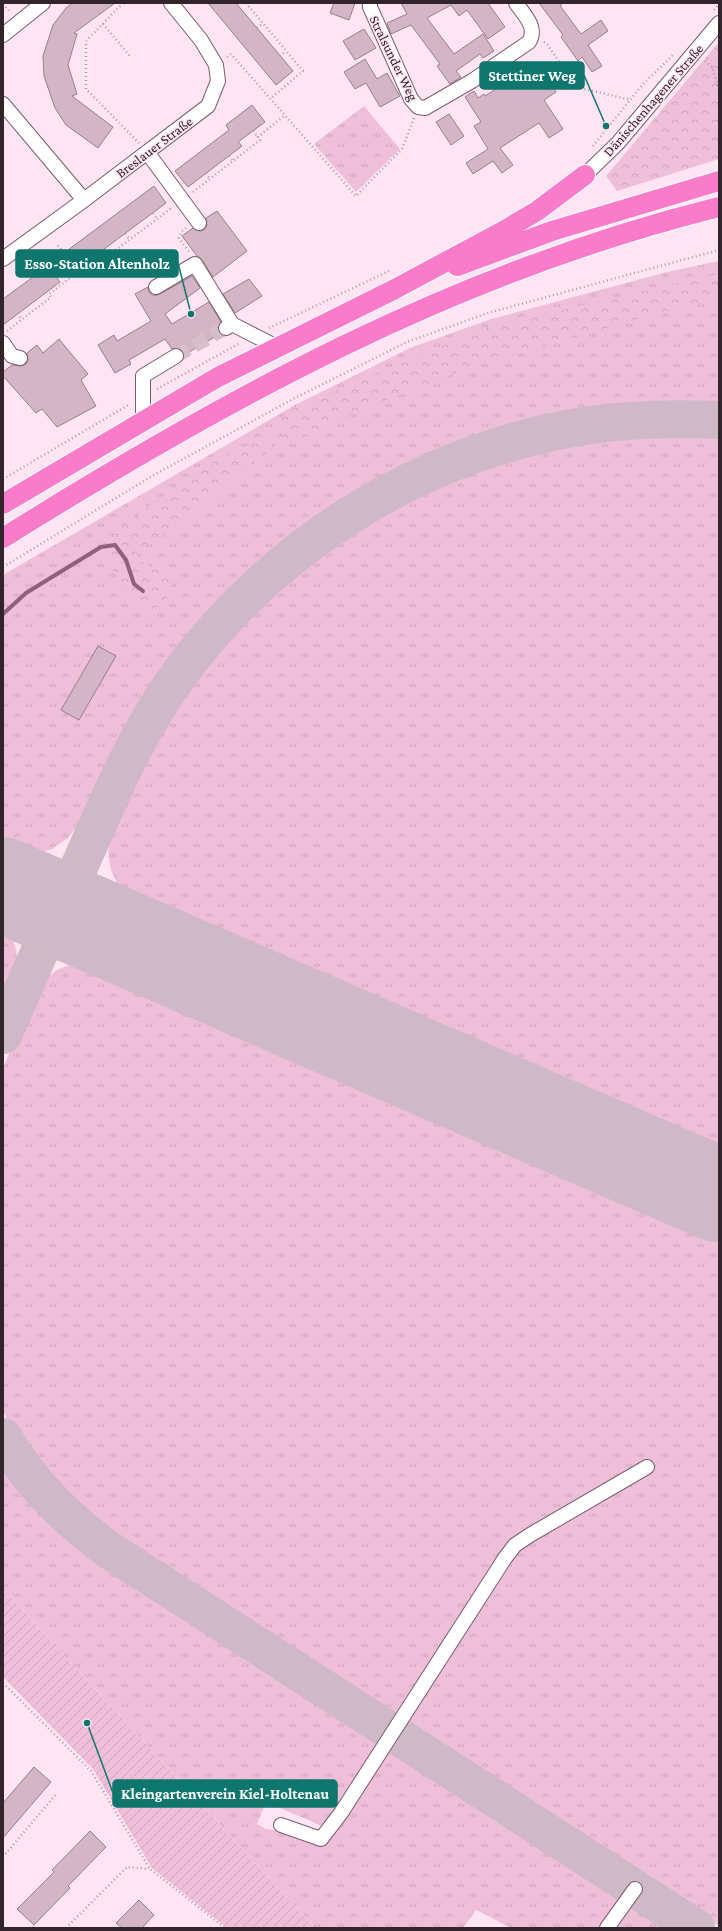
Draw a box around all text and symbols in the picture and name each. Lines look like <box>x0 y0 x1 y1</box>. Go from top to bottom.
street label: Stralsunder Weg <box>366 13 422 103</box>
street label: Dänischenhagener Straße <box>600 40 706 160</box>
callout: Stettiner Weg <box>480 62 584 89</box>
text: Stettiner Weg <box>488 68 576 84</box>
street label: Breslauer Straße <box>113 113 195 181</box>
callout: Esso-Station Altenholz <box>16 250 178 277</box>
text: Esso-Station Altenholz <box>24 256 170 272</box>
callout: Kleingartenverein Kiel-Holtenau <box>113 1780 337 1807</box>
text: Kleingartenverein Kiel-Holtenau <box>121 1786 329 1802</box>

